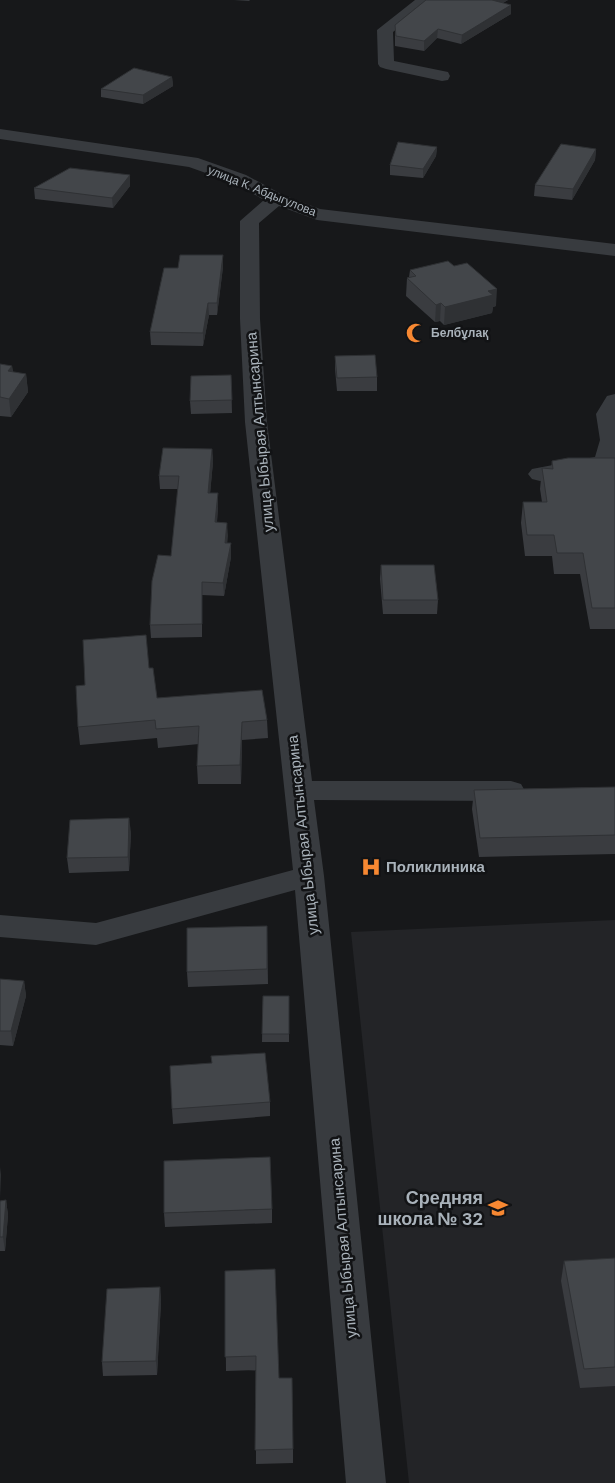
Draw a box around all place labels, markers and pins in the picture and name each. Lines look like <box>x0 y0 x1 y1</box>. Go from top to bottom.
mosque icon: Белбұлақ <box>405 322 427 344</box>
place label: Белбұлақ <box>431 325 488 341</box>
hospital icon: Поликлиника <box>360 856 382 878</box>
place label: Поликлиника <box>386 857 486 877</box>
place label: Средняя школа № 32 <box>377 1186 483 1231</box>
school or university icon: Средняя школа № 32 <box>487 1197 509 1219</box>

